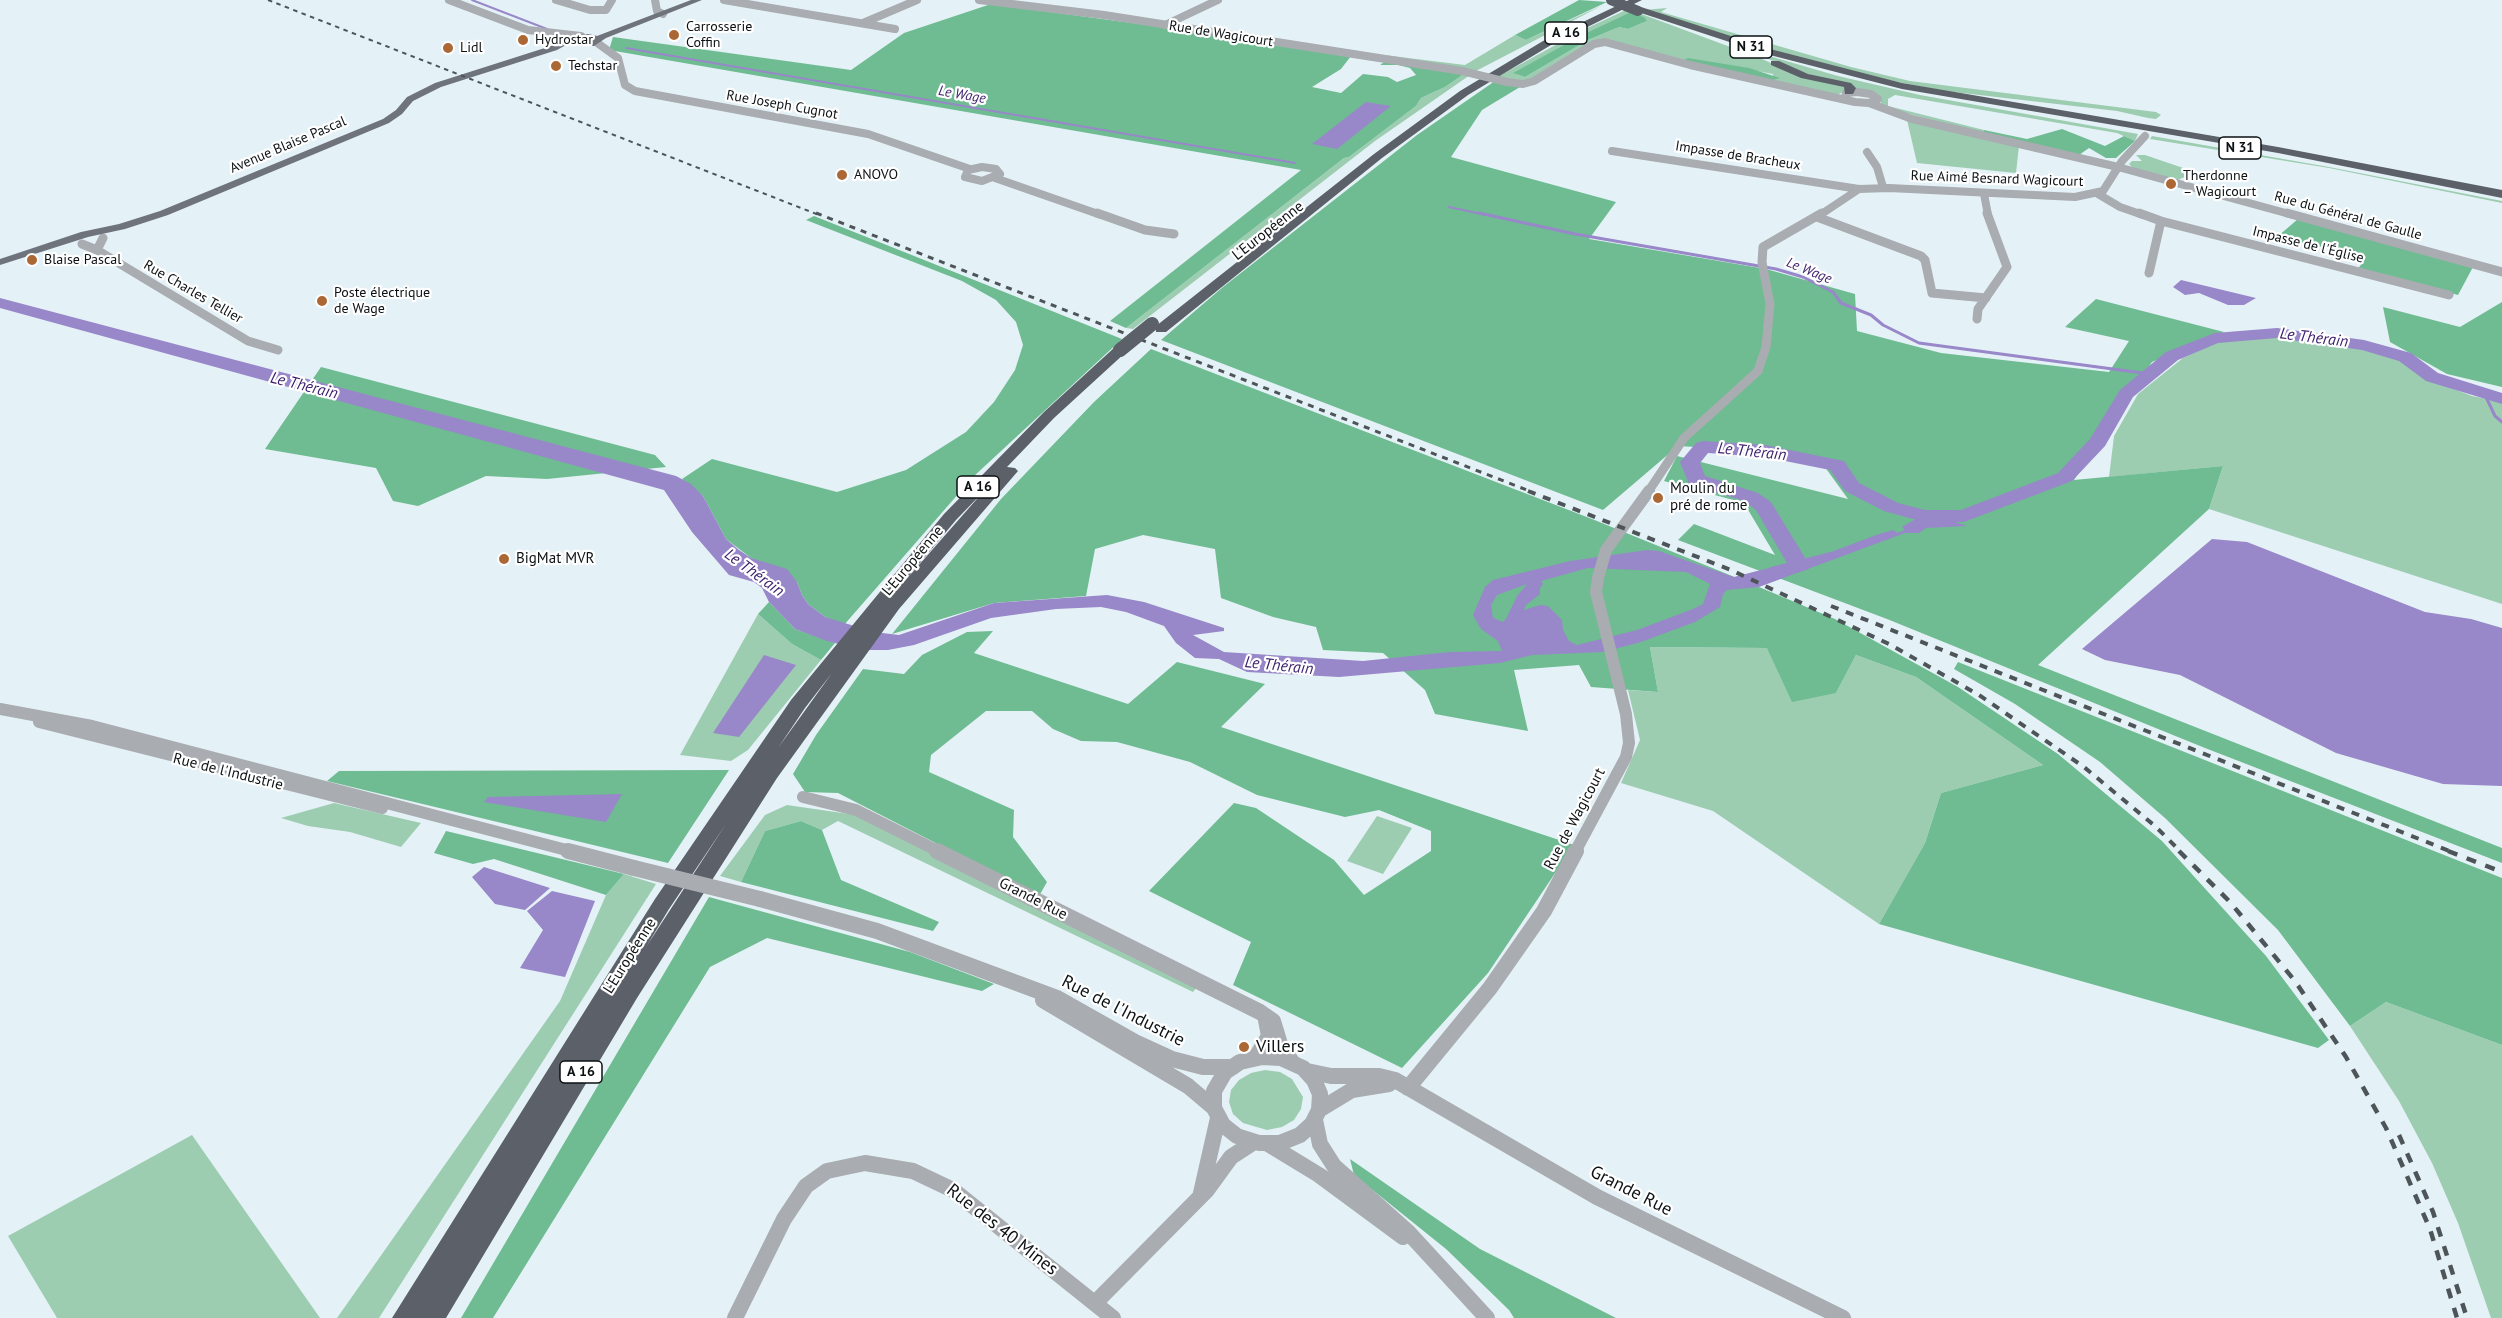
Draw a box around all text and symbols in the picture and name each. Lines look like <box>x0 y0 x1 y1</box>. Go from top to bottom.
street label: Rue de Wagicourt <box>1168 17 1274 51</box>
place label: Carrosserie Coffin <box>686 19 752 51</box>
road number: A 16 <box>1545 22 1587 44</box>
marker: Carrosserie Coffin <box>667 28 681 42</box>
place label: Hydrostar <box>535 32 593 48</box>
marker: Hydrostar <box>516 33 530 47</box>
road number: N 31 <box>1730 36 1772 58</box>
place label: Lidl <box>460 40 483 56</box>
marker: Lidl <box>441 41 455 55</box>
place label: Techstar <box>568 58 617 74</box>
marker: Techstar <box>549 59 563 73</box>
water label: Le Wage <box>937 83 987 107</box>
street label: Rue Joseph Cugnot <box>725 87 839 123</box>
street label: Avenue Blaise Pascal <box>227 113 349 177</box>
road number: N 31 <box>2219 137 2261 159</box>
street label: Impasse de Bracheux <box>1674 138 1802 174</box>
place label: ANOVO <box>854 167 898 183</box>
marker: ANOVO <box>835 168 849 182</box>
street label: Rue Aimé Besnard Wagicourt <box>1910 168 2084 190</box>
place label: Therdonne – Wagicourt <box>2183 168 2256 200</box>
marker: Therdonne – Wagicourt <box>2164 177 2178 191</box>
street label: Rue du Général de Gaulle <box>2272 188 2424 244</box>
street label: L'Européenne <box>1229 198 1307 264</box>
street label: Impasse de l'Église <box>2251 223 2365 267</box>
place label: Blaise Pascal <box>44 252 121 268</box>
marker: Blaise Pascal <box>25 253 39 267</box>
water label: Le Wage <box>1784 254 1834 288</box>
street label: Rue Charles Tellier <box>140 257 246 327</box>
place label: Poste électrique de Wage <box>334 285 430 318</box>
marker: Poste électrique de Wage <box>315 294 329 308</box>
water label: Le Thérain <box>2279 324 2349 352</box>
water label: Le Thérain <box>268 368 340 404</box>
water label: Le Thérain <box>1717 439 1787 465</box>
road number: A 16 <box>957 476 999 498</box>
place label: Moulin du pré de rome <box>1670 480 1747 515</box>
marker: Moulin du pré de rome <box>1651 491 1665 505</box>
street label: L'Européenne <box>879 522 947 600</box>
water label: Le Thérain <box>721 545 787 601</box>
place label: BigMat MVR <box>516 550 595 568</box>
marker: BigMat MVR <box>497 552 511 566</box>
water label: Le Thérain <box>1244 653 1314 679</box>
street label: Rue de l'Industrie <box>171 750 285 794</box>
street label: Rue de Wagicourt <box>1541 765 1609 873</box>
street label: Grande Rue <box>996 874 1070 924</box>
street label: L'Européenne <box>600 915 660 997</box>
street label: Rue de l'Industrie <box>1058 971 1188 1051</box>
place label: Villers <box>1256 1036 1304 1058</box>
marker: Villers <box>1237 1040 1251 1054</box>
road number: A 16 <box>560 1061 602 1083</box>
street label: Grande Rue <box>1586 1161 1676 1221</box>
street label: Rue des 40 Mines <box>942 1180 1062 1280</box>

